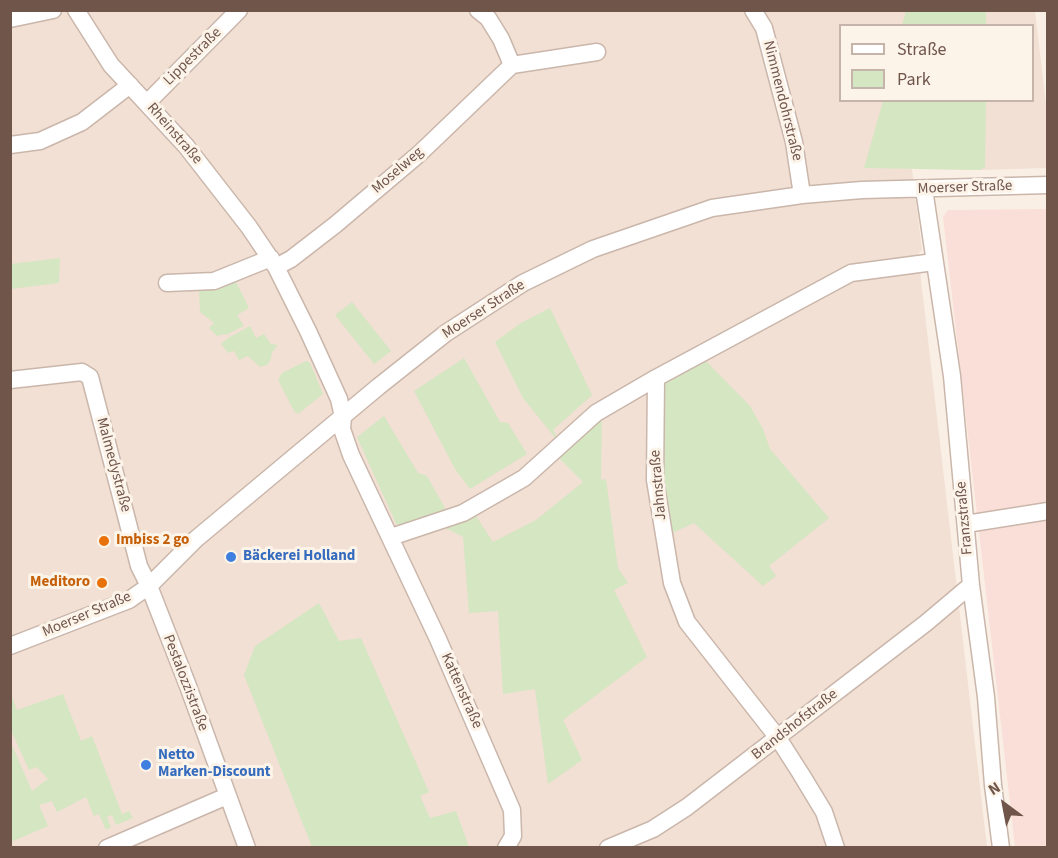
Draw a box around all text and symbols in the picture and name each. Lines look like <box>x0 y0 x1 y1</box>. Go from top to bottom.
street label: Lippestraße <box>160 24 226 90</box>
legend <box>839 24 1034 102</box>
text: Straße <box>897 37 946 62</box>
street label: Nimmendohrstraße <box>758 39 806 163</box>
text: Park <box>897 67 931 92</box>
street label: Rheinstraße <box>142 100 206 168</box>
street label: Moselweg <box>369 144 427 198</box>
street label: Moerser Straße <box>917 177 1013 199</box>
street label: Moerser Straße <box>439 277 529 343</box>
street label: Malmedystraße <box>92 416 134 514</box>
street label: Jahnstraße <box>647 449 671 521</box>
street label: Franzstraße <box>953 481 977 555</box>
place label: Imbiss 2 go <box>116 532 189 550</box>
marker: Imbiss 2 go <box>97 534 111 548</box>
place label: Bäckerei Holland <box>243 548 355 566</box>
marker: Bäckerei Holland <box>224 550 238 564</box>
place label: Meditoro <box>30 574 90 592</box>
marker: Meditoro <box>95 576 109 590</box>
street label: Moerser Straße <box>40 588 134 642</box>
street label: Pestalozzistraße <box>158 632 212 734</box>
street label: Kattenstraße <box>436 650 486 732</box>
street label: Brandshofstraße <box>748 686 842 764</box>
place label: Netto Marken-Discount <box>158 747 271 782</box>
marker: Netto Marken-Discount <box>139 758 153 772</box>
north arrow <box>974 774 1034 834</box>
text: N <box>984 777 1005 801</box>

